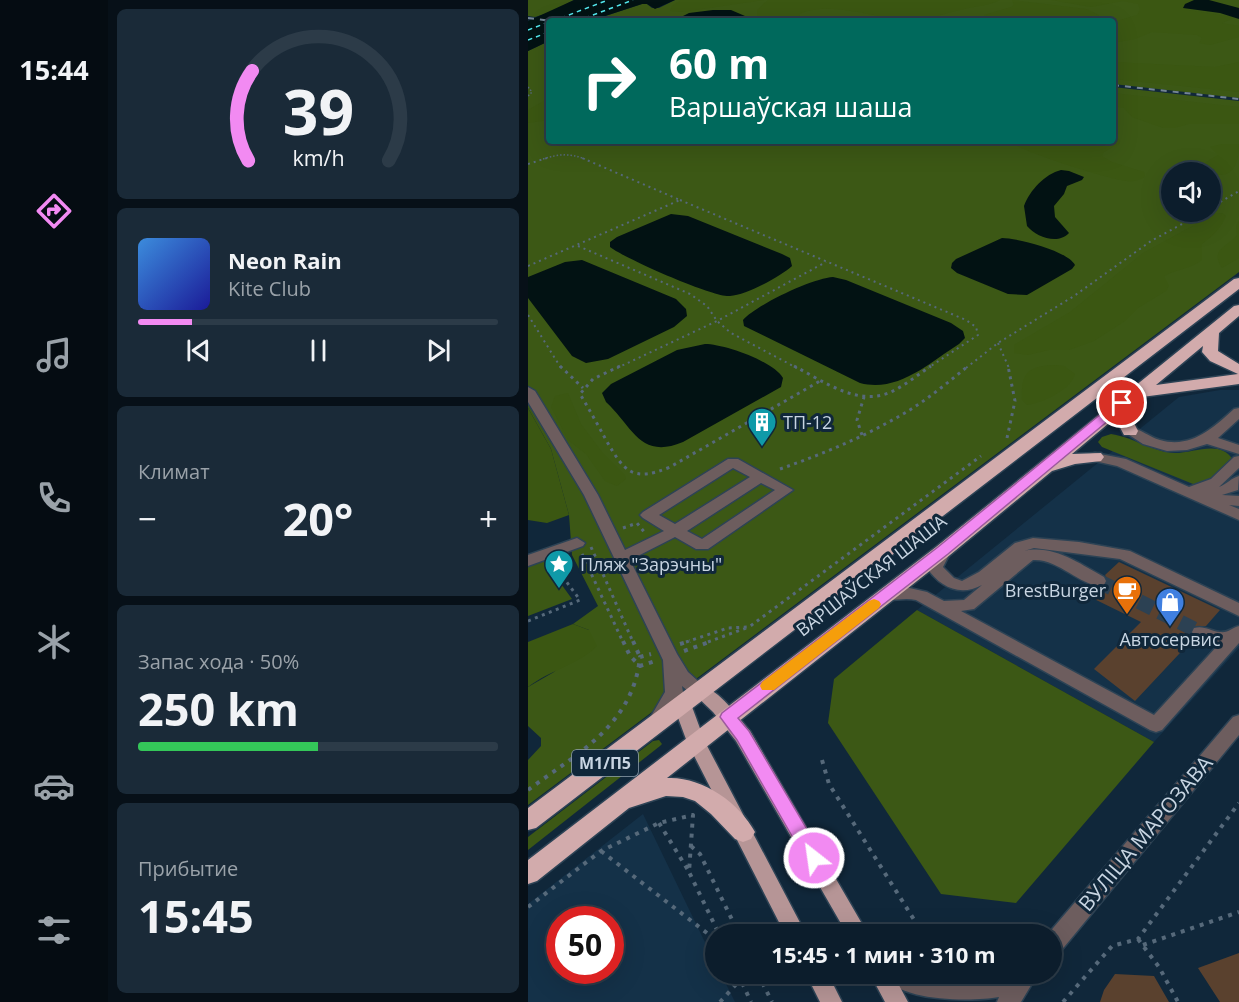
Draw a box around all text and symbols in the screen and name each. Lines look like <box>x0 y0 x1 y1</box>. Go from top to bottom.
text: 60 m <box>669 34 769 91</box>
icon: right <box>570 42 648 120</box>
text: 15:44 <box>19 51 89 88</box>
text: 39 <box>282 68 354 153</box>
text: Варшаўская шаша <box>669 88 912 125</box>
text: km/h <box>292 143 344 172</box>
map controls <box>1161 162 1221 222</box>
button: sound <box>1161 162 1221 222</box>
icon: directions <box>33 190 75 232</box>
text: Neon Rain <box>228 245 342 275</box>
text: Kite Club <box>228 275 311 302</box>
icon: music <box>33 334 75 376</box>
icon: previous <box>182 334 215 367</box>
icon: pause <box>302 334 335 367</box>
icon: next <box>422 334 455 367</box>
pin <box>1096 377 1147 428</box>
icon: arrive <box>1105 386 1138 419</box>
building icon: ТП-12 <box>746 406 778 448</box>
place label: ТП-12 <box>783 410 832 434</box>
text: Климат <box>138 458 210 485</box>
icon: phone <box>33 477 75 519</box>
text: 20° <box>283 488 353 549</box>
text: − <box>138 496 157 541</box>
text: + <box>479 496 498 541</box>
street label: ВАРШАЎСКАЯ ШАША <box>791 508 952 641</box>
place icon: Пляж "Зарэчны" <box>543 548 575 590</box>
place label: Пляж "Зарэчны" <box>580 552 722 576</box>
cafe icon: BrestBurger <box>1111 574 1143 616</box>
place label: BrestBurger <box>1005 578 1107 602</box>
shop icon: Автосервис <box>1154 586 1186 628</box>
icon: climate <box>33 621 75 663</box>
place label: Автосервис <box>1119 627 1221 651</box>
text: Запас хода · 50% <box>138 648 299 675</box>
text: 250 km <box>138 678 299 739</box>
street label: ВУЛІЦА МАРОЗАВА <box>1072 749 1219 917</box>
road number: М1/П5 <box>572 750 638 776</box>
icon: car <box>33 765 75 807</box>
position arrow <box>782 826 846 890</box>
text: Прибытие <box>138 855 238 882</box>
text: 15:45 <box>138 885 254 946</box>
speed limit sign: 50 <box>546 906 624 984</box>
icon: filters <box>33 909 75 951</box>
text: 15:45 · 1 мин · 310 m <box>771 939 996 969</box>

